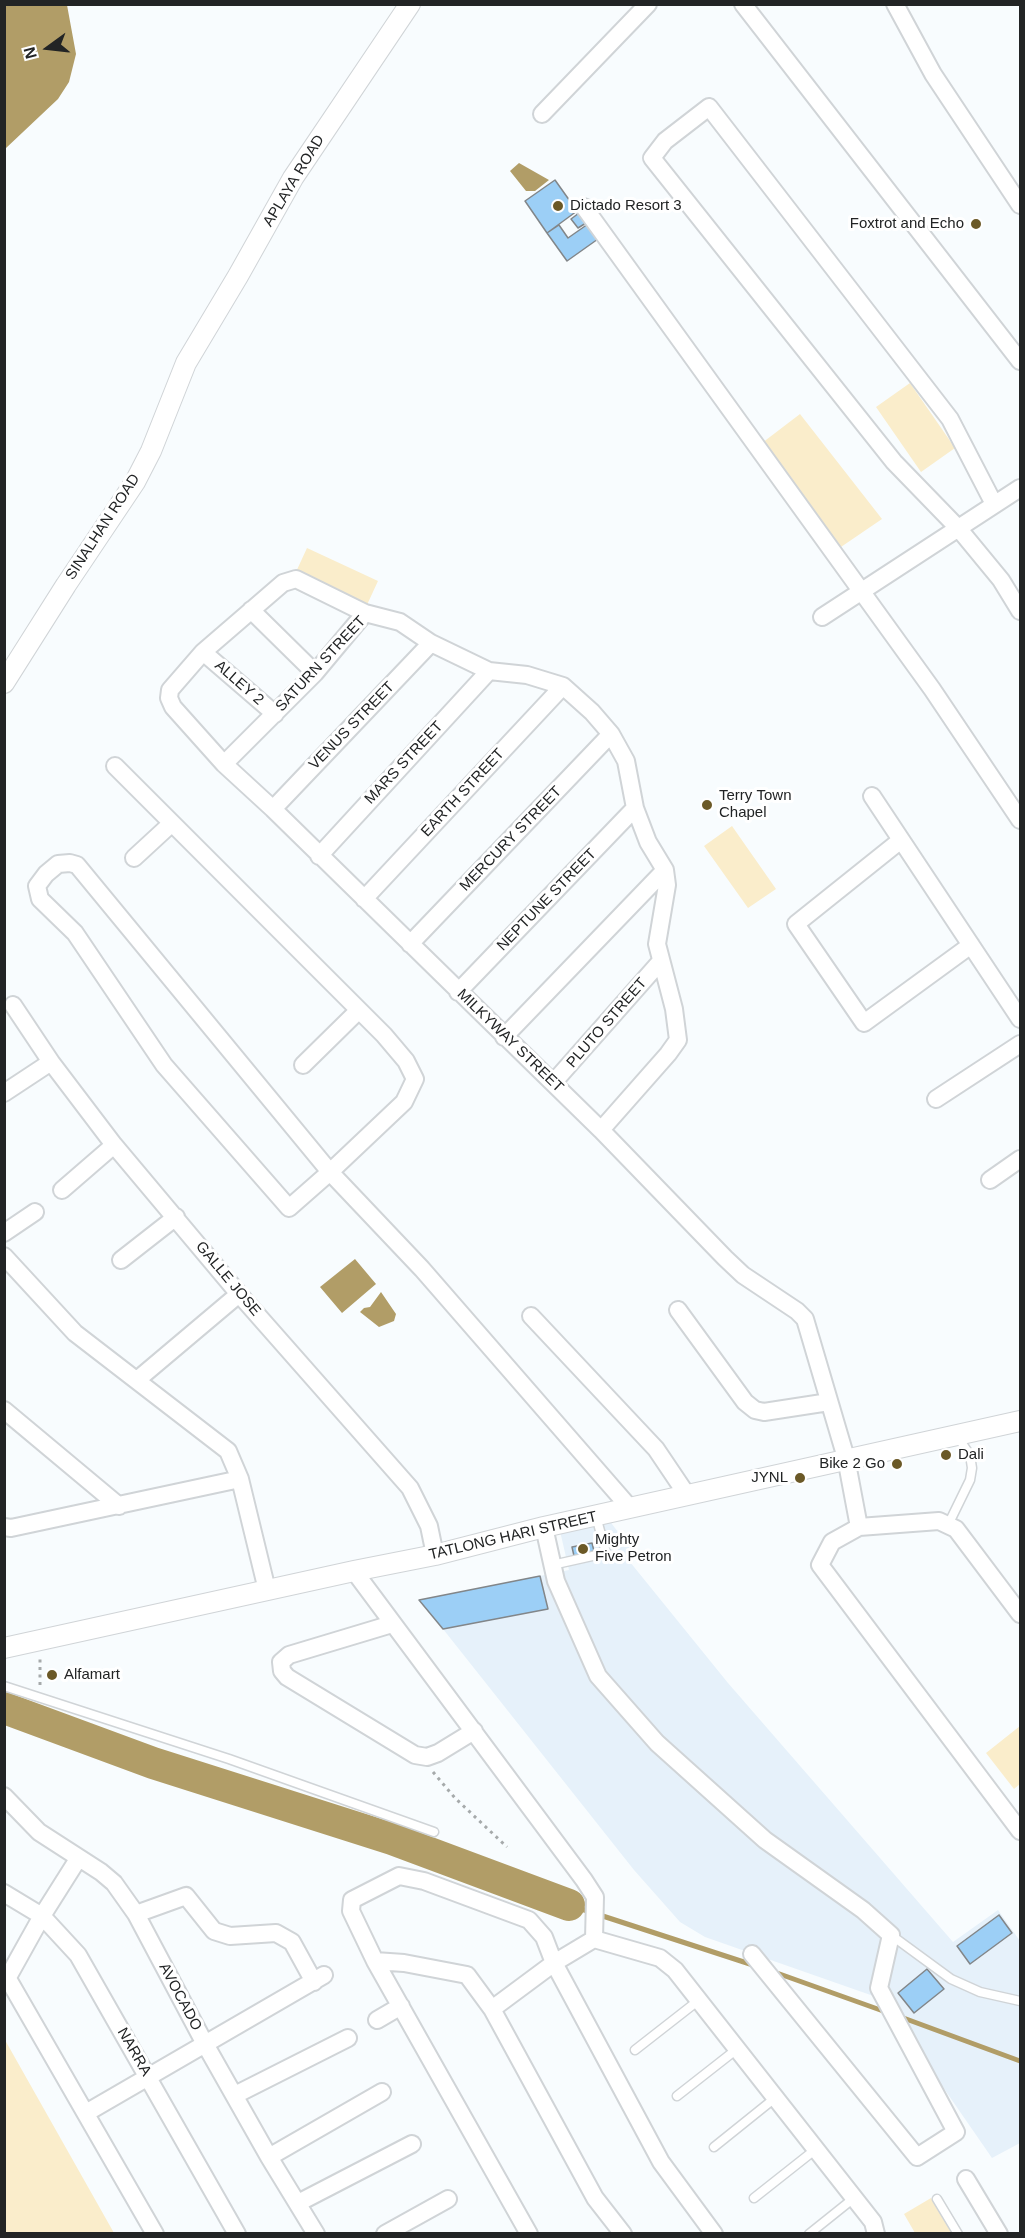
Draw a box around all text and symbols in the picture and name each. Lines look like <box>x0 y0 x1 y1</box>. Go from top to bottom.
north arrow <box>18 18 78 78</box>
text: N <box>20 45 40 61</box>
street label: APLAYA ROAD <box>260 132 328 230</box>
place label: Dictado Resort 3 <box>570 197 682 215</box>
marker: Dictado Resort 3 <box>551 199 565 213</box>
place label: Foxtrot and Echo <box>850 215 964 233</box>
marker: Foxtrot and Echo <box>969 217 983 231</box>
street label: SINALHAN ROAD <box>62 471 144 583</box>
street label: SATURN STREET <box>272 613 370 715</box>
street label: ALLEY 2 <box>211 657 267 709</box>
street label: VENUS STREET <box>306 678 398 774</box>
street label: MARS STREET <box>361 718 447 808</box>
street label: EARTH STREET <box>418 745 508 841</box>
street label: MERCURY STREET <box>456 783 566 895</box>
place label: Terry Town Chapel <box>719 787 792 822</box>
marker: Terry Town Chapel <box>700 798 714 812</box>
street label: NEPTUNE STREET <box>494 845 600 955</box>
street label: PLUTO STREET <box>563 974 651 1072</box>
street label: MILKYWAY STREET <box>453 986 567 1096</box>
street label: GALLE JOSE <box>192 1238 264 1320</box>
place label: Dali <box>958 1446 984 1464</box>
marker: Dali <box>939 1448 953 1462</box>
place label: Bike 2 Go <box>819 1455 885 1473</box>
marker: Bike 2 Go <box>890 1457 904 1471</box>
place label: JYNL <box>751 1469 788 1487</box>
marker: JYNL <box>793 1471 807 1485</box>
street label: TATLONG HARI STREET <box>427 1508 599 1564</box>
place label: Mighty Five Petron <box>595 1531 672 1566</box>
marker: Mighty Five Petron <box>576 1542 590 1556</box>
place label: Alfamart <box>64 1666 120 1684</box>
marker: Alfamart <box>45 1668 59 1682</box>
street label: AVOCADO <box>155 1960 205 2034</box>
street label: NARRA <box>113 2025 155 2079</box>

